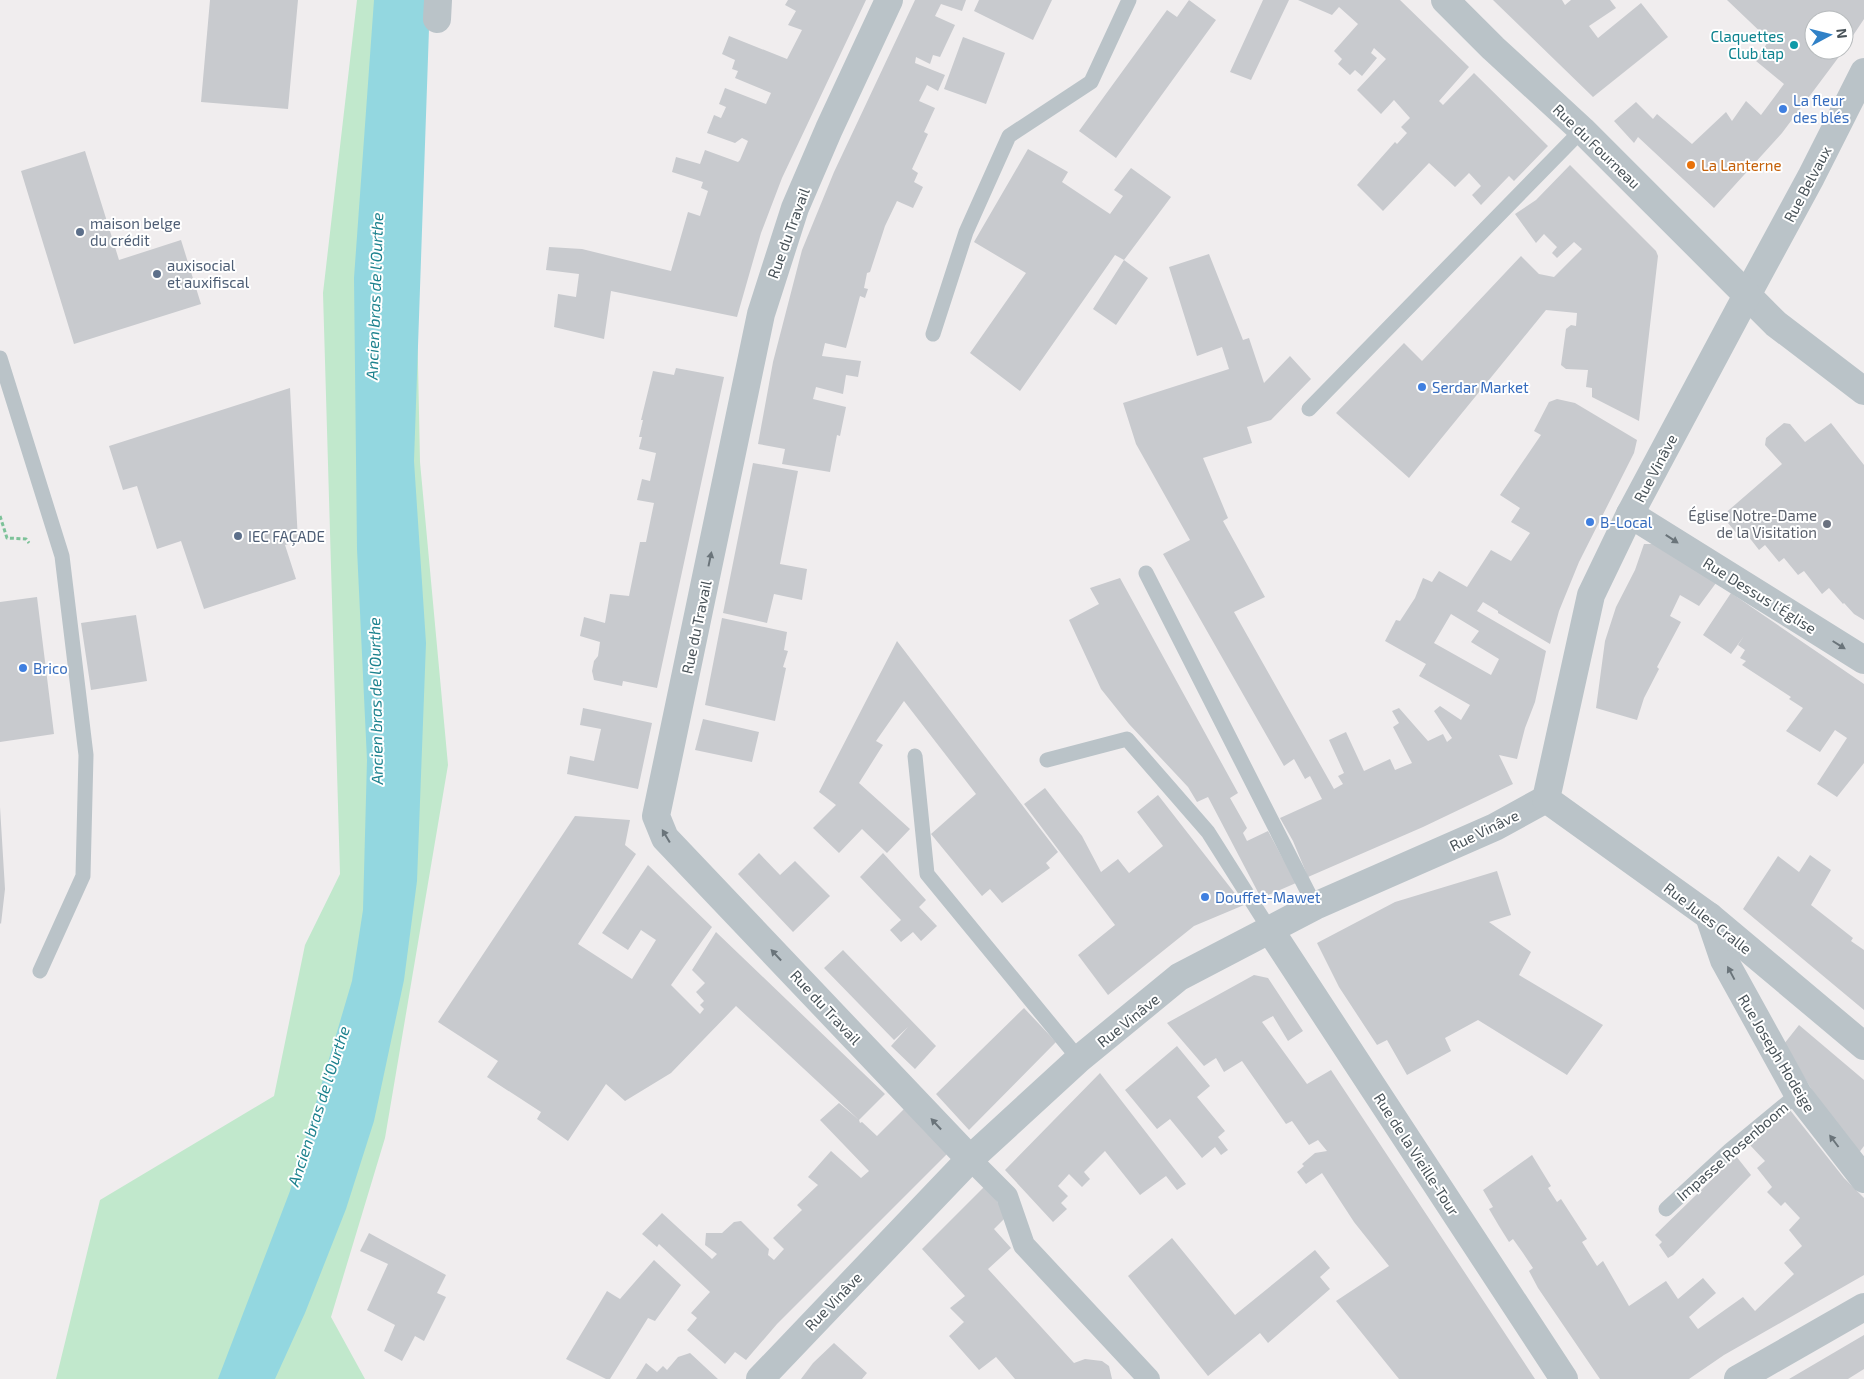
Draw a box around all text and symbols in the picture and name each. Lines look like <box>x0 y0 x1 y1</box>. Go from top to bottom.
north arrow <box>1804 10 1854 60</box>
place label: Claquettes Club tap <box>1710 27 1784 62</box>
text: N <box>1833 27 1851 39</box>
marker: Claquettes Club tap <box>1788 39 1800 51</box>
place label: La fleur des blés <box>1793 91 1849 126</box>
street label: Rue du Fourneau <box>1550 100 1644 192</box>
marker: La fleur des blés <box>1777 103 1789 115</box>
street label: Rue Belvaux <box>1780 143 1835 225</box>
place label: La Lanterne <box>1701 156 1782 174</box>
marker: La Lanterne <box>1685 159 1697 171</box>
street label: Rue du Travail <box>763 185 813 281</box>
water label: Ancien bras de l'Ourthe <box>362 212 386 381</box>
place label: maison belge du crédit <box>90 214 181 249</box>
marker: maison belge du crédit <box>74 226 86 238</box>
place label: auxisocial et auxifiscal <box>167 256 250 291</box>
marker: auxisocial et auxifiscal <box>151 268 163 280</box>
place label: Serdar Market <box>1432 378 1529 396</box>
marker: Serdar Market <box>1416 381 1428 393</box>
street label: Rue Vinâve <box>1630 431 1680 505</box>
place label: Église Notre-Dame de la Visitation <box>1688 506 1817 541</box>
place label: B-Local <box>1600 513 1653 531</box>
marker: B-Local <box>1584 516 1596 528</box>
marker: Église Notre-Dame de la Visitation <box>1821 518 1833 530</box>
place label: IEC FAÇADE <box>248 527 325 546</box>
marker: IEC FAÇADE <box>232 530 244 542</box>
one-way arrow <box>1666 534 1679 543</box>
one-way arrow <box>707 551 715 567</box>
street label: Rue Dessus l'Église <box>1700 553 1820 637</box>
street label: Rue du Travail <box>677 578 715 675</box>
water label: Ancien bras de l'Ourthe <box>364 617 386 786</box>
one-way arrow <box>1832 640 1845 649</box>
place label: Brico <box>33 659 68 677</box>
marker: Brico <box>17 662 29 674</box>
street label: Rue Vinâve <box>1447 806 1521 854</box>
one-way arrow <box>661 830 670 843</box>
street label: Rue Jules Cralle <box>1661 878 1755 958</box>
place label: Douffet-Mawet <box>1215 888 1321 906</box>
marker: Douffet-Mawet <box>1199 891 1211 903</box>
one-way arrow <box>770 950 782 962</box>
street label: Rue du Travail <box>787 966 865 1048</box>
one-way arrow <box>1727 966 1735 980</box>
street label: Rue Vinâve <box>1093 990 1163 1050</box>
street label: Rue Joseph Hodeige <box>1735 991 1819 1115</box>
water label: Ancien bras de l'Ourthe <box>283 1023 353 1190</box>
street label: Rue de la Vieille-Tour <box>1371 1089 1463 1219</box>
street label: Impasse Rosenboom <box>1673 1098 1791 1204</box>
one-way arrow <box>930 1118 942 1130</box>
one-way arrow <box>1828 1135 1839 1148</box>
street label: Rue Vinâve <box>801 1268 865 1334</box>

